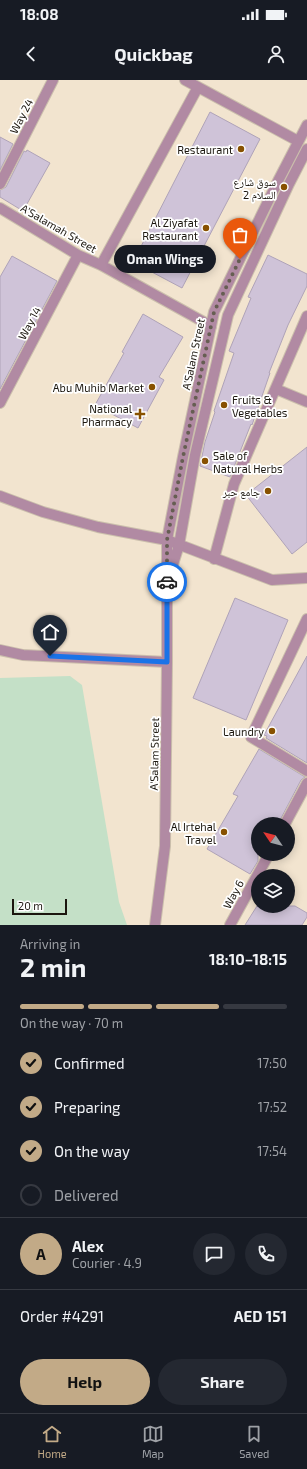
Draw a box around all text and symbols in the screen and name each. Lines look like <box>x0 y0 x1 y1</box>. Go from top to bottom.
text: 18:08 <box>20 5 59 23</box>
icon: back <box>20 43 42 65</box>
text: Quickbag <box>114 43 193 65</box>
icon: person <box>265 43 287 65</box>
street label: Way 24 <box>7 96 35 136</box>
place label: Restaurant <box>177 143 233 156</box>
marker: Restaurant <box>236 144 246 154</box>
place label: سوق شارع السلام 2 <box>233 175 276 202</box>
marker: سوق شارع السلام 2 <box>279 182 289 192</box>
street label: A'Salamah Street <box>19 201 99 255</box>
place label: Al Ziyafat Restaurant <box>142 216 198 242</box>
pin <box>223 218 257 259</box>
marker: Al Ziyafat Restaurant <box>201 223 211 233</box>
icon: bag <box>229 224 251 246</box>
callout: Oman Wings <box>114 245 216 273</box>
text: Oman Wings <box>127 251 203 267</box>
street label: Way 14 <box>15 304 43 342</box>
street label: A'Salam Street <box>179 317 207 391</box>
place label: Abu Muhib Market <box>53 381 144 394</box>
marker: Abu Muhib Market <box>147 382 157 392</box>
place label: Fruits & Vegetables <box>232 393 288 419</box>
marker: Fruits & Vegetables <box>219 400 229 410</box>
place label: National Pharmacy <box>82 402 133 428</box>
marker: National Pharmacy <box>135 409 145 419</box>
place label: Sale of Natural Herbs <box>213 449 283 475</box>
marker: Sale of Natural Herbs <box>200 456 210 466</box>
place label: جامع حبر <box>222 485 260 499</box>
marker: جامع حبر <box>263 486 273 496</box>
courier <box>147 562 187 602</box>
icon: car <box>156 571 178 593</box>
pin <box>33 615 67 656</box>
icon: home <box>39 621 61 643</box>
street label: A'Salam Street <box>147 717 161 791</box>
place label: Laundry <box>223 725 264 738</box>
marker: Laundry <box>267 726 277 736</box>
north arrow <box>251 817 295 861</box>
map controls <box>251 817 295 913</box>
place label: Al Irtehal Travel <box>171 820 217 846</box>
marker: Al Irtehal Travel <box>219 827 229 837</box>
button: layers <box>251 869 295 913</box>
street label: Way 6 <box>220 877 246 911</box>
scale bar <box>12 897 67 916</box>
text: 20 m <box>18 899 43 912</box>
text: Arriving in <box>20 936 80 952</box>
text: 18:10–18:15 <box>209 950 287 968</box>
text: 2 min <box>20 951 86 982</box>
text: On the way · 70 m <box>20 1015 123 1031</box>
icon: check <box>20 1052 42 1074</box>
text: Confirmed <box>54 1054 125 1072</box>
text: 17:50 <box>257 1055 287 1071</box>
icon: check <box>20 1096 42 1118</box>
text: Preparing <box>54 1098 120 1116</box>
text: 17:52 <box>258 1099 287 1115</box>
icon: check <box>20 1140 42 1162</box>
text: On the way <box>54 1142 130 1160</box>
text: 17:54 <box>257 1143 287 1159</box>
text: Delivered <box>54 1186 119 1204</box>
button: chat <box>193 1233 235 1275</box>
button: phone <box>245 1233 287 1275</box>
text: Alex <box>72 1237 104 1255</box>
text: A <box>36 1245 46 1263</box>
text: Courier · 4.9 <box>72 1255 142 1271</box>
text: Order #4291 <box>20 1307 104 1325</box>
text: AED 151 <box>234 1307 287 1325</box>
button: Help <box>20 1359 150 1405</box>
button: Share <box>158 1359 287 1405</box>
tab: Home <box>38 1423 67 1460</box>
tab: Map <box>142 1423 164 1460</box>
tab: Saved <box>239 1423 269 1460</box>

